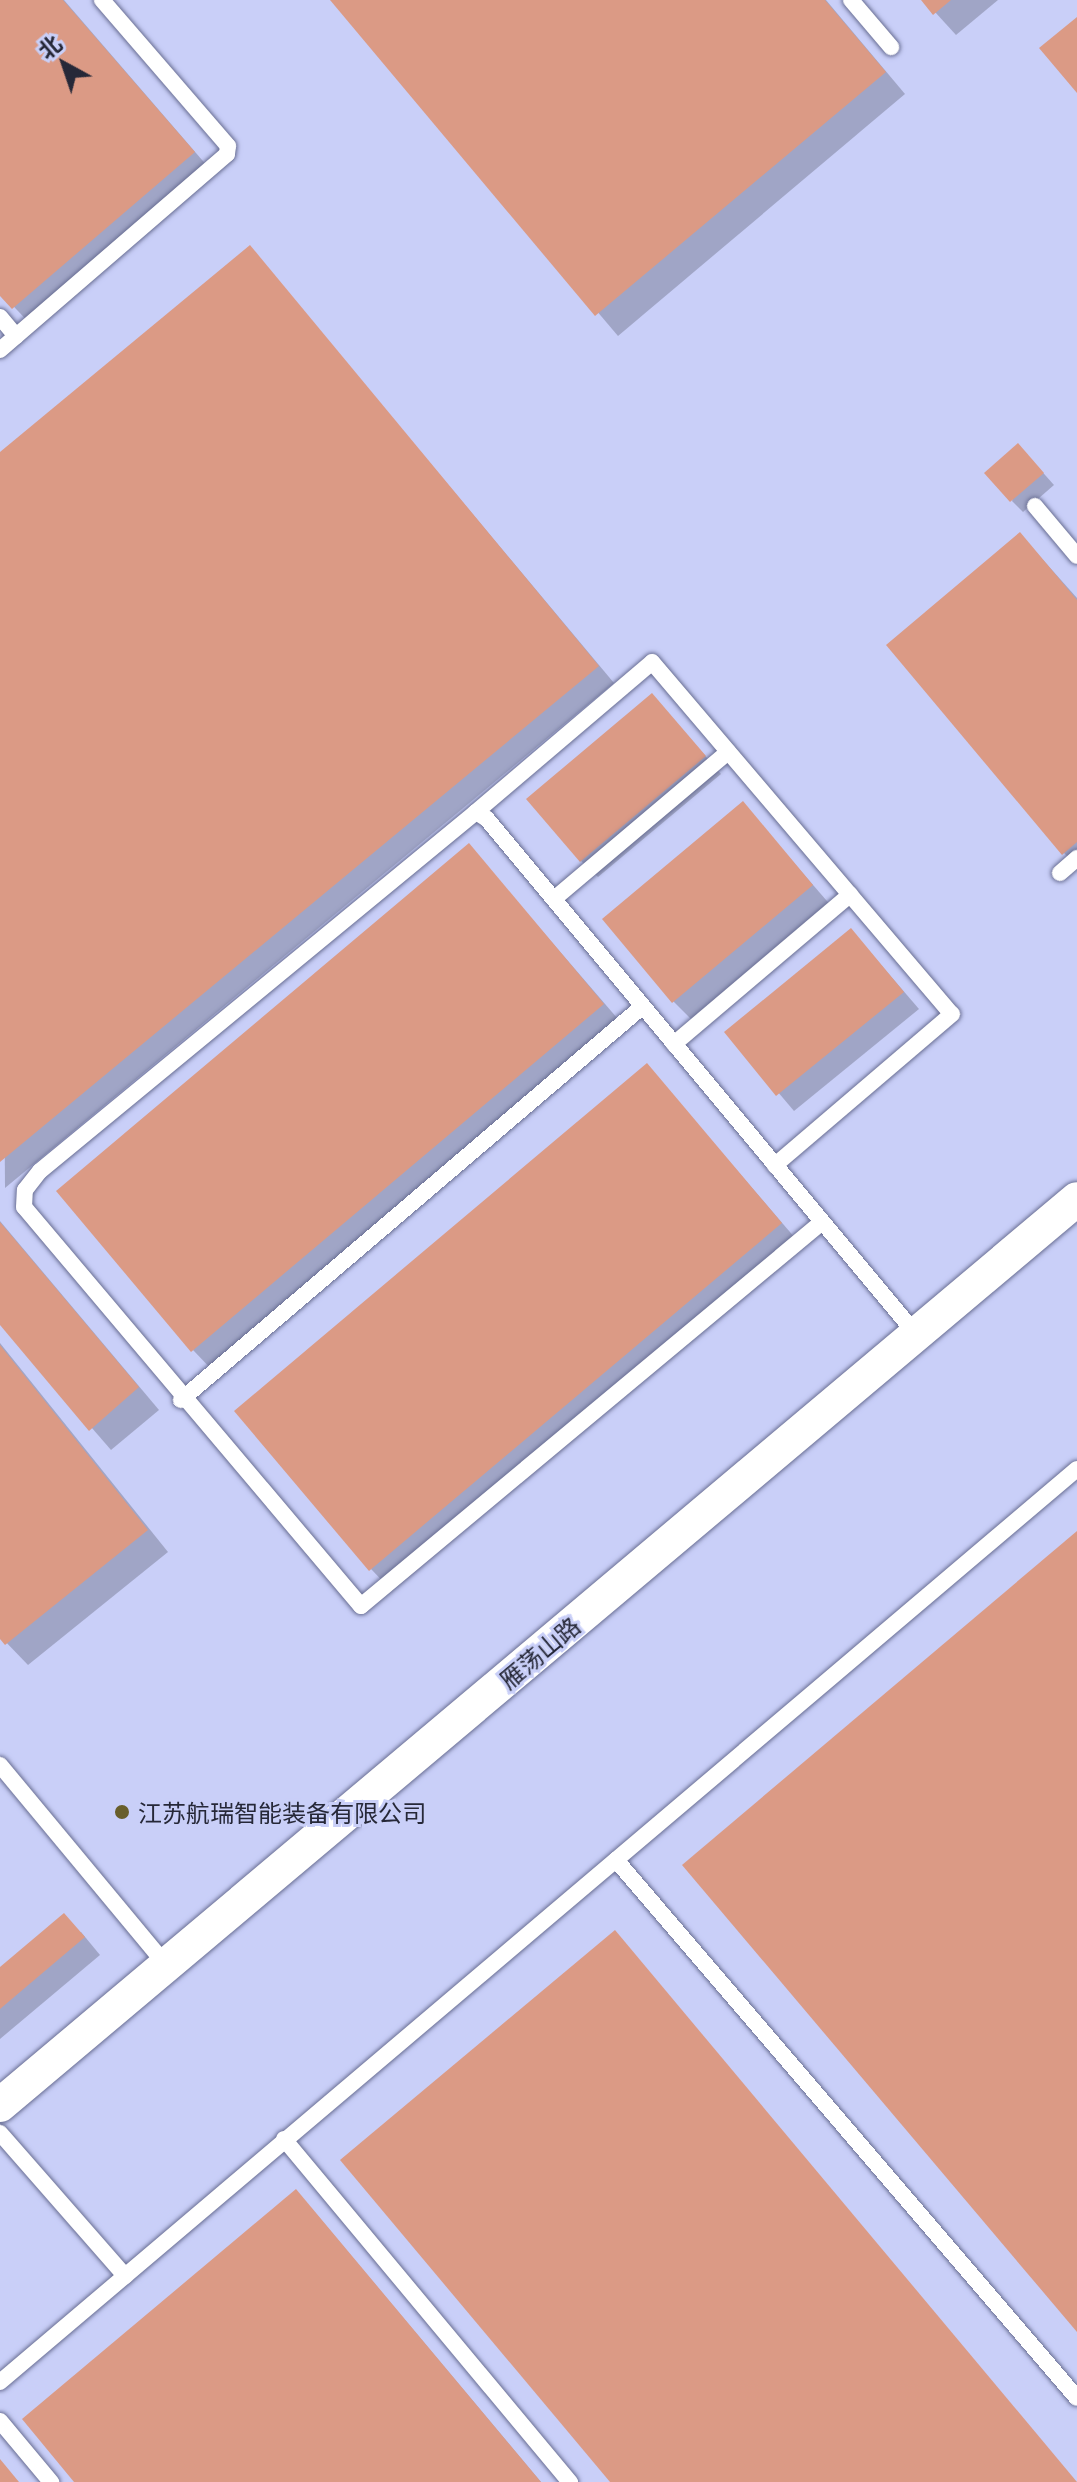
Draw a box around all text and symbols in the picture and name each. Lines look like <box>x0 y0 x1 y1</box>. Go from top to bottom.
north arrow <box>24 24 104 104</box>
text: 北 <box>30 26 67 65</box>
street label: 雁荡山路 <box>493 1610 585 1694</box>
place label: 江苏航瑞智能装备有限公司 <box>138 1798 426 1826</box>
marker: 江苏航瑞智能装备有限公司 <box>113 1803 131 1821</box>

